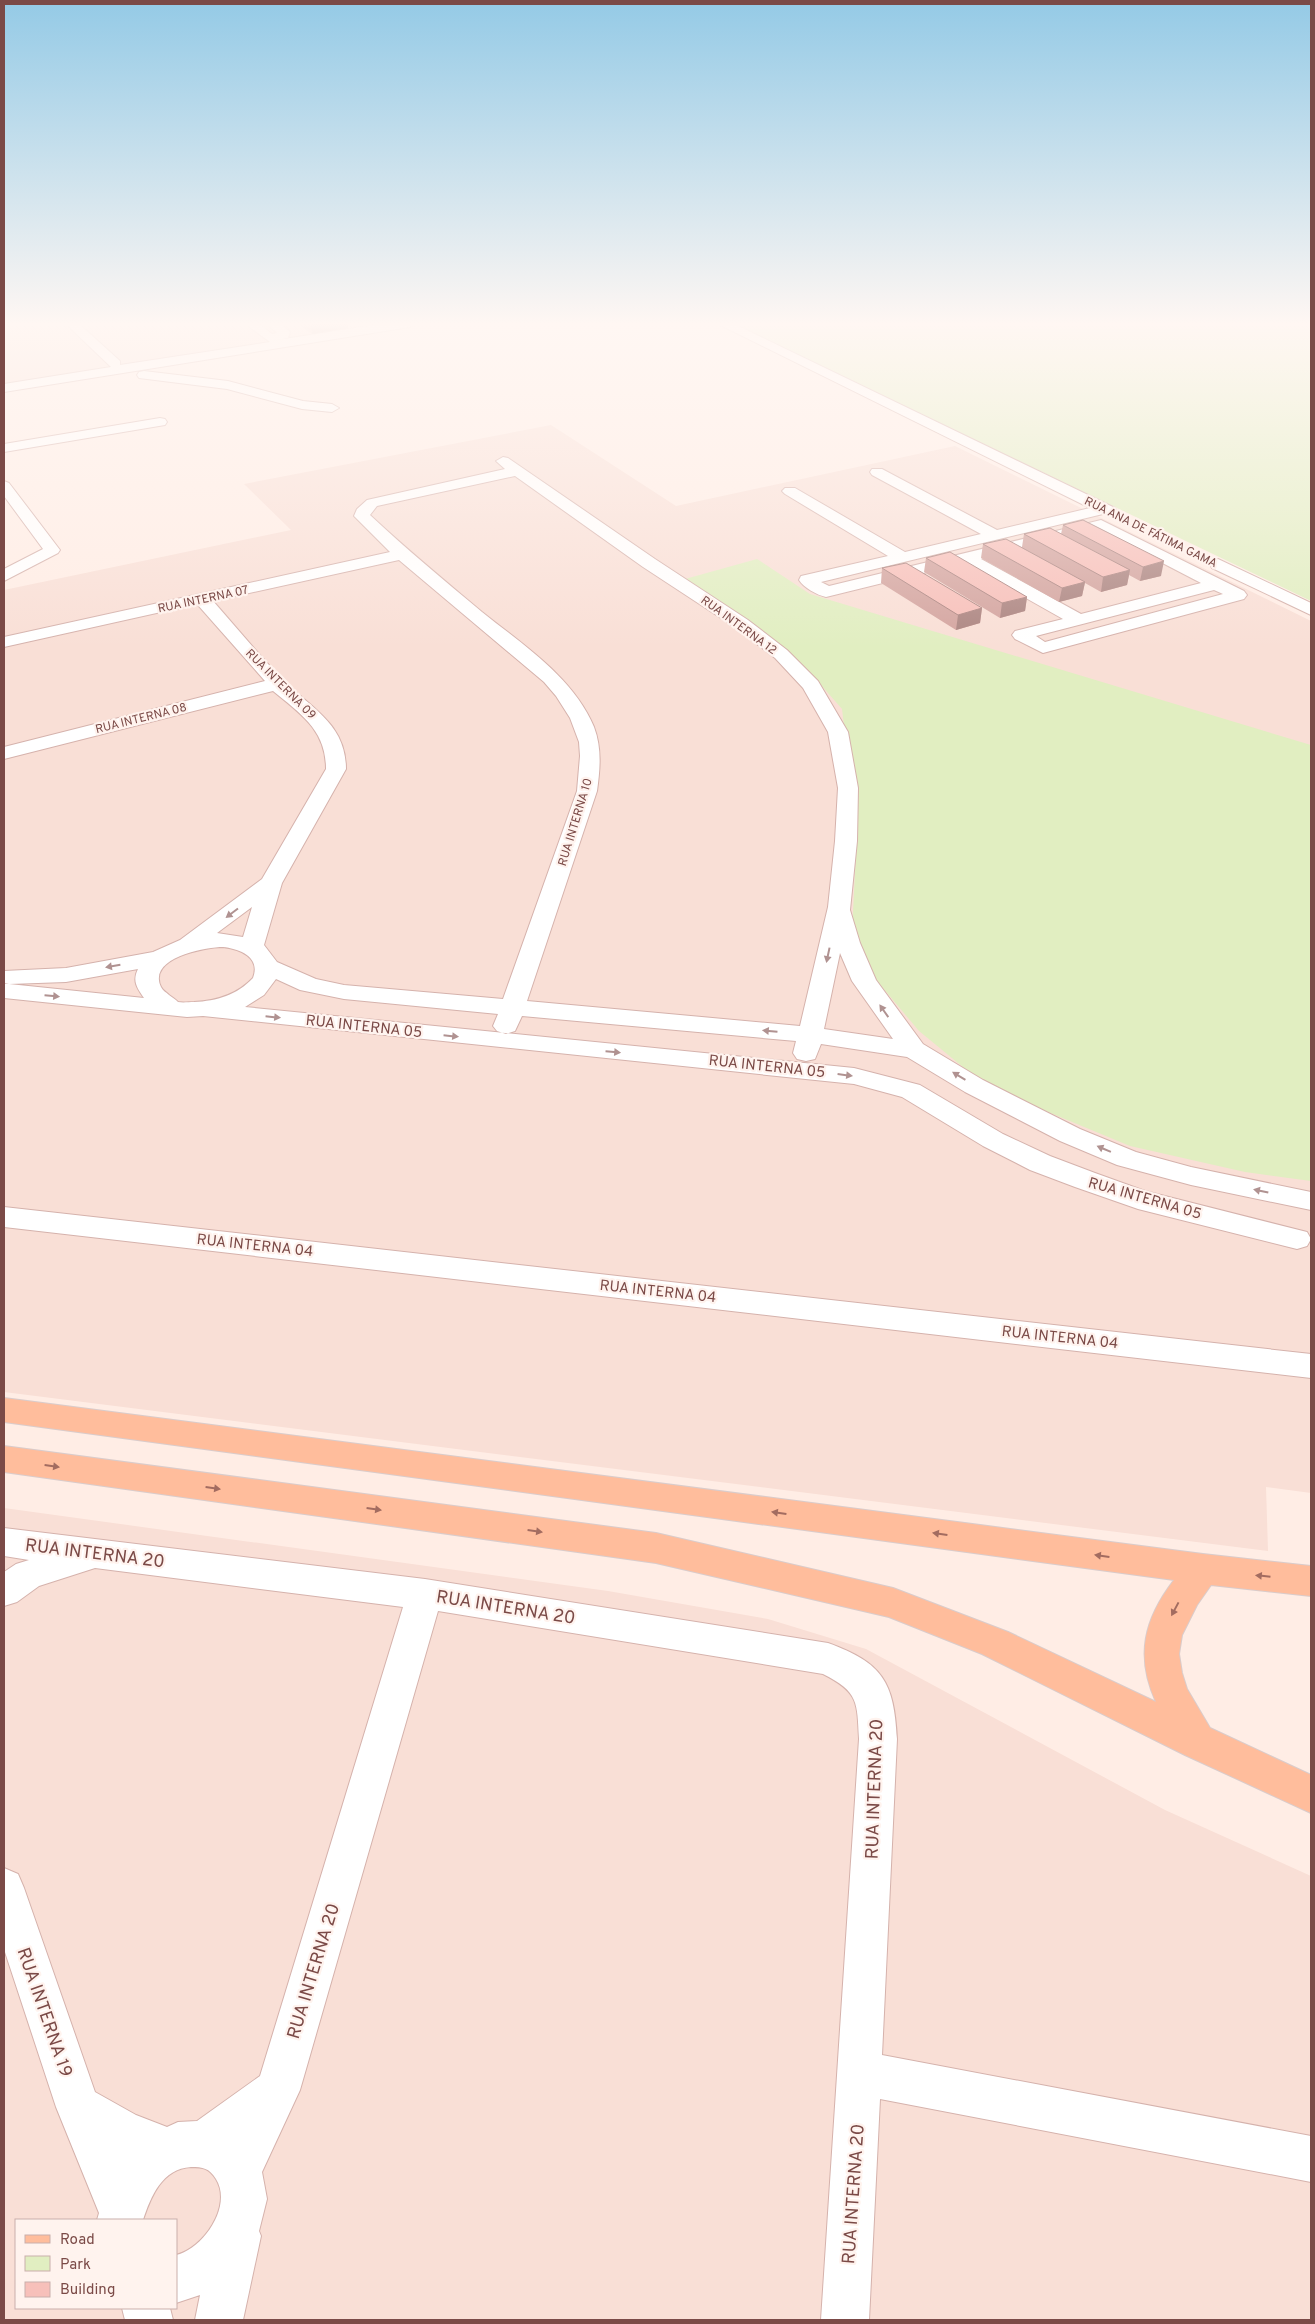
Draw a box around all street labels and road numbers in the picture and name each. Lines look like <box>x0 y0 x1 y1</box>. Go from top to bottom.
street label: RUA ANA DE FÁTIMA GAMA <box>1081 494 1220 572</box>
street label: RUA INTERNA 07 <box>156 583 250 617</box>
street label: RUA INTERNA 12 <box>697 593 780 659</box>
street label: RUA INTERNA 09 <box>242 646 319 723</box>
street label: RUA INTERNA 08 <box>94 700 189 738</box>
street label: RUA INTERNA 10 <box>555 776 597 868</box>
street label: RUA INTERNA 05 <box>304 1012 423 1043</box>
street label: RUA INTERNA 05 <box>707 1052 826 1083</box>
street label: RUA INTERNA 05 <box>1086 1174 1204 1225</box>
street label: RUA INTERNA 04 <box>195 1231 314 1262</box>
street label: RUA INTERNA 04 <box>598 1277 717 1308</box>
street label: RUA INTERNA 04 <box>1000 1323 1119 1354</box>
street label: RUA INTERNA 20 <box>24 1535 166 1574</box>
street label: RUA INTERNA 20 <box>435 1586 577 1631</box>
street label: RUA INTERNA 20 <box>862 1718 889 1860</box>
street label: RUA INTERNA 20 <box>283 1901 346 2042</box>
street label: RUA INTERNA 19 <box>11 1945 77 2080</box>
street label: RUA INTERNA 20 <box>838 2123 871 2265</box>

